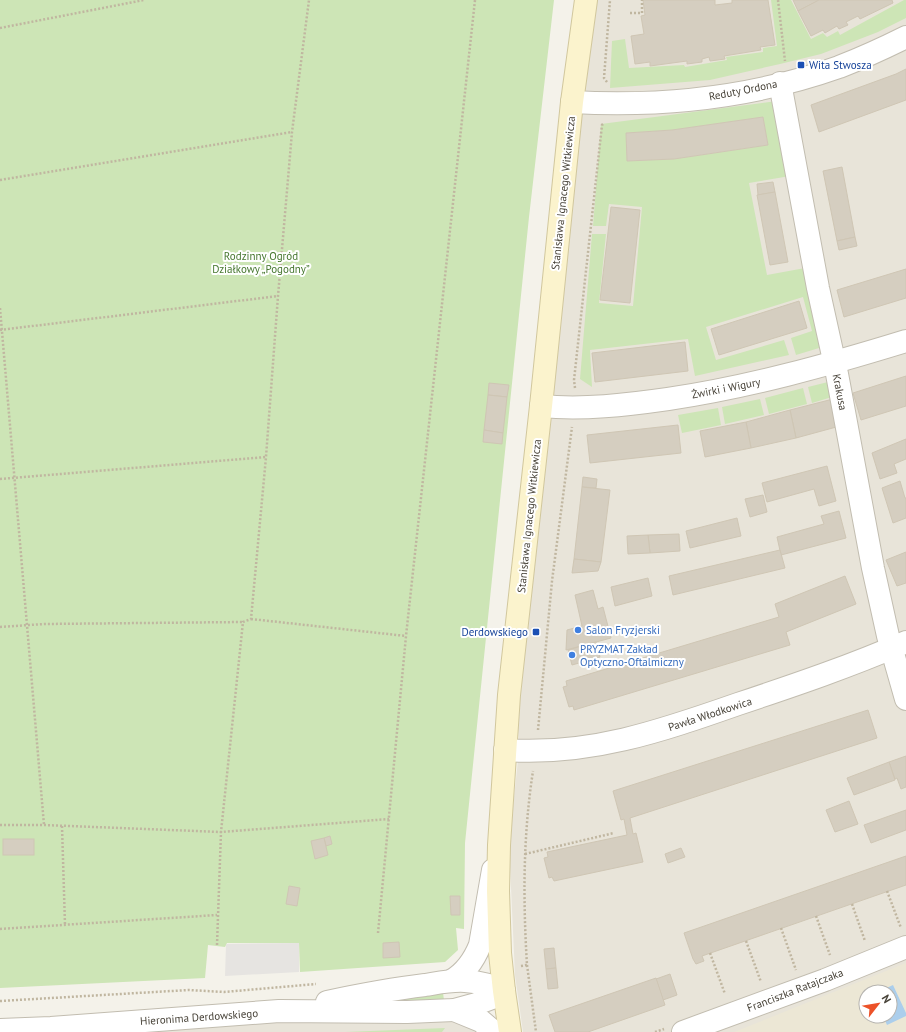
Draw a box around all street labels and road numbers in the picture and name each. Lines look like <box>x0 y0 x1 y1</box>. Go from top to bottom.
street label: Reduty Ordona <box>708 77 778 103</box>
street label: Stanisława Ignacego Witkiewicza <box>548 115 578 271</box>
street label: Krakusa <box>830 373 850 411</box>
street label: Żwirki i Wigury <box>690 374 763 402</box>
street label: Stanisława Ignacego Witkiewicza <box>514 438 544 594</box>
street label: Pawła Włodkowica <box>666 694 754 734</box>
street label: Franciszka Ratajczaka <box>745 965 845 1015</box>
street label: Hieronima Derdowskiego <box>140 1006 259 1028</box>

